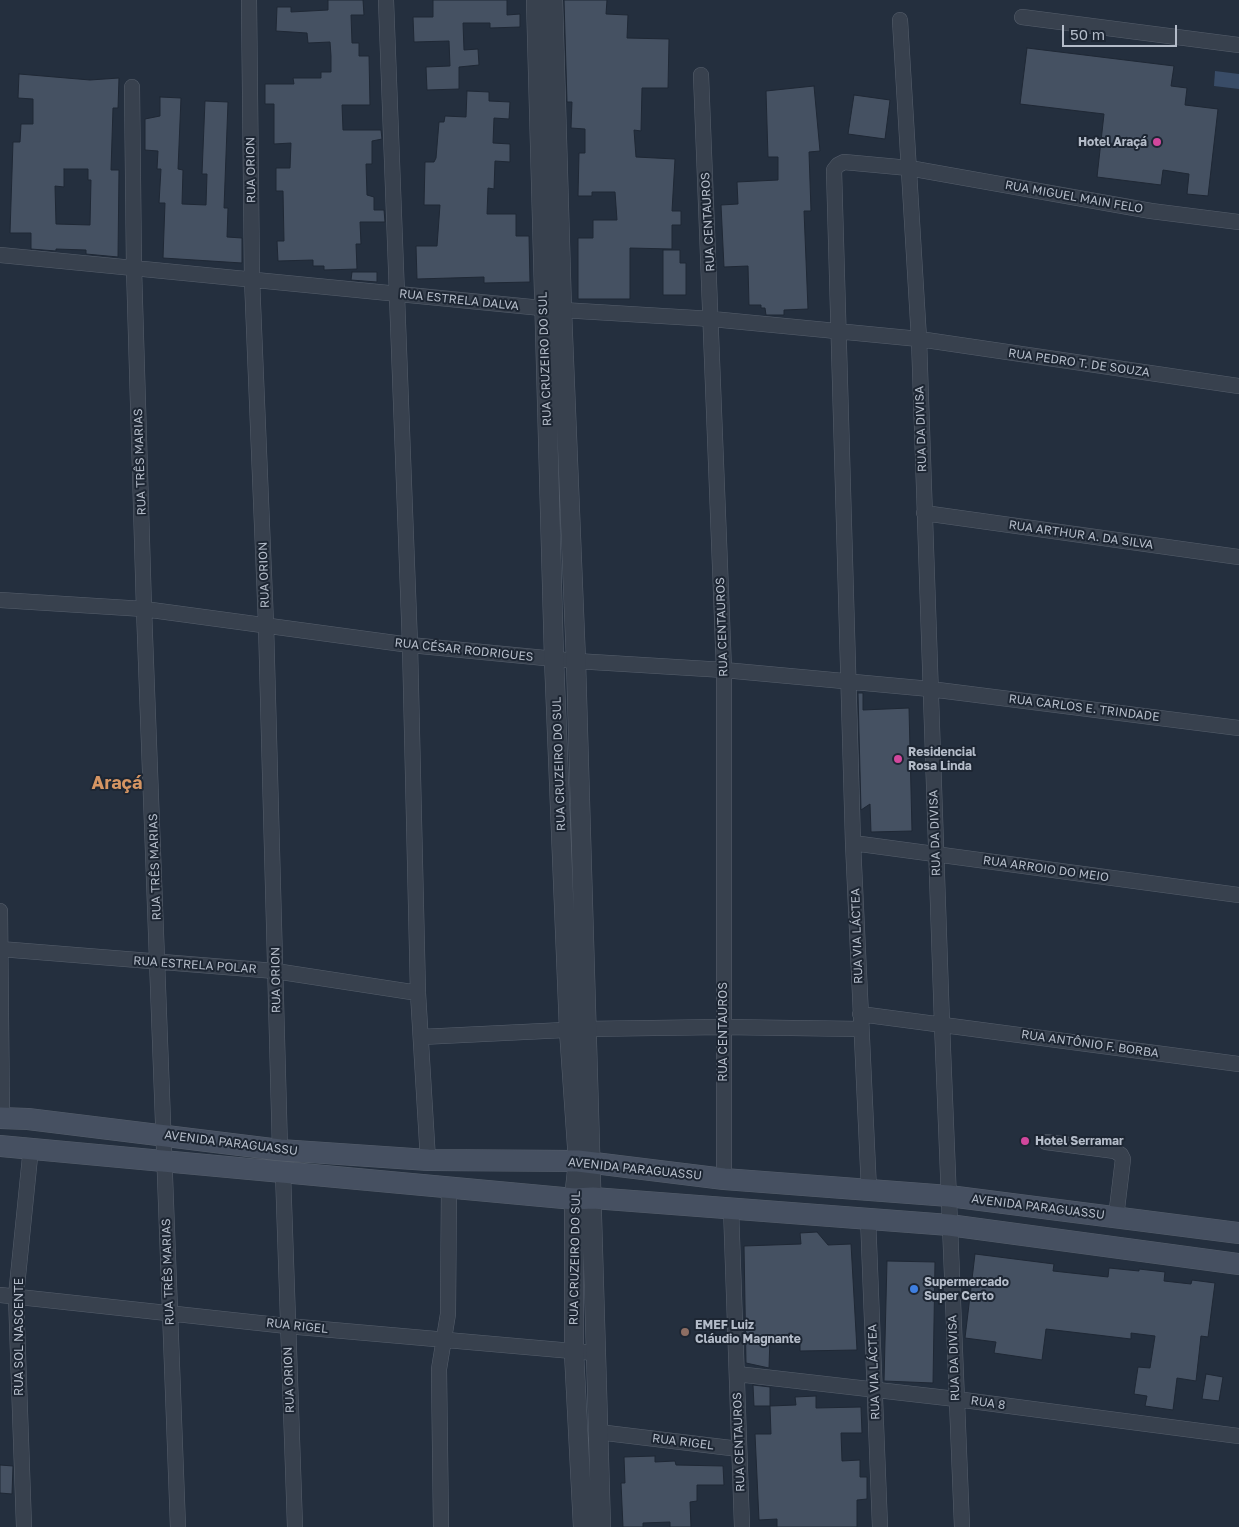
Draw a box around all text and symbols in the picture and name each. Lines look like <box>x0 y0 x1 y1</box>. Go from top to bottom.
scale bar <box>1064 15 1179 47</box>
text: 50 m <box>1070 25 1105 43</box>
place label: Hotel Araçá <box>1078 135 1147 149</box>
marker: Hotel Araçá <box>1151 136 1163 148</box>
street label: RUA ORION <box>243 137 259 203</box>
street label: RUA CENTAUROS <box>698 172 718 272</box>
street label: RUA MIGUEL MAIN FELO <box>1004 178 1144 216</box>
street label: RUA ESTRELA DALVA <box>398 287 520 313</box>
street label: RUA CRUZEIRO DO SUL <box>535 292 555 426</box>
street label: RUA PEDRO T. DE SOUZA <box>1007 346 1151 380</box>
street label: RUA DA DIVISA <box>912 386 930 472</box>
street label: RUA TRÊS MARIAS <box>131 408 149 516</box>
street label: RUA ARTHUR A. DA SILVA <box>1008 518 1154 552</box>
street label: RUA ORION <box>256 542 272 608</box>
street label: RUA CENTAUROS <box>713 577 731 677</box>
street label: RUA CÉSAR RODRIGUES <box>394 636 534 664</box>
street label: RUA CARLOS E. TRINDADE <box>1008 692 1160 724</box>
street label: RUA CRUZEIRO DO SUL <box>549 697 569 831</box>
place label: Residencial Rosa Linda <box>908 745 976 773</box>
marker: Residencial Rosa Linda <box>892 753 904 765</box>
district label: Araçá <box>92 772 142 794</box>
street label: RUA DA DIVISA <box>926 790 944 876</box>
street label: RUA TRÊS MARIAS <box>146 813 164 921</box>
street label: RUA ARROIO DO MEIO <box>982 853 1110 885</box>
street label: RUA VIA LÁCTEA <box>848 888 866 984</box>
street label: RUA ORION <box>268 947 284 1013</box>
street label: RUA ESTRELA POLAR <box>133 954 257 976</box>
street label: RUA CENTAUROS <box>716 982 730 1082</box>
street label: RUA ANTÔNIO F. BORBA <box>1020 1027 1160 1061</box>
street label: AVENIDA PARAGUASSU <box>164 1128 298 1158</box>
place label: Hotel Serramar <box>1035 1134 1124 1148</box>
marker: Hotel Serramar <box>1019 1135 1031 1147</box>
street label: AVENIDA PARAGUASSU <box>568 1155 702 1183</box>
street label: RUA CRUZEIRO DO SUL <box>567 1191 583 1325</box>
street label: AVENIDA PARAGUASSU <box>971 1192 1105 1222</box>
street label: RUA TRÊS MARIAS <box>159 1218 177 1326</box>
place label: Supermercado Super Certo <box>924 1275 1009 1303</box>
street label: RUA SOL NASCENTE <box>12 1278 26 1396</box>
marker: Supermercado Super Certo <box>908 1283 920 1295</box>
street label: RUA DA DIVISA <box>945 1315 963 1401</box>
street label: RUA RIGEL <box>265 1316 329 1336</box>
place label: EMEF Luiz Cláudio Magnante <box>695 1318 801 1346</box>
street label: RUA VIA LÁCTEA <box>865 1324 883 1420</box>
marker: EMEF Luiz Cláudio Magnante <box>679 1326 691 1338</box>
street label: RUA ORION <box>281 1347 297 1413</box>
street label: RUA CENTAUROS <box>730 1392 748 1492</box>
street label: RUA 8 <box>970 1393 1006 1413</box>
street label: RUA RIGEL <box>651 1431 715 1453</box>

